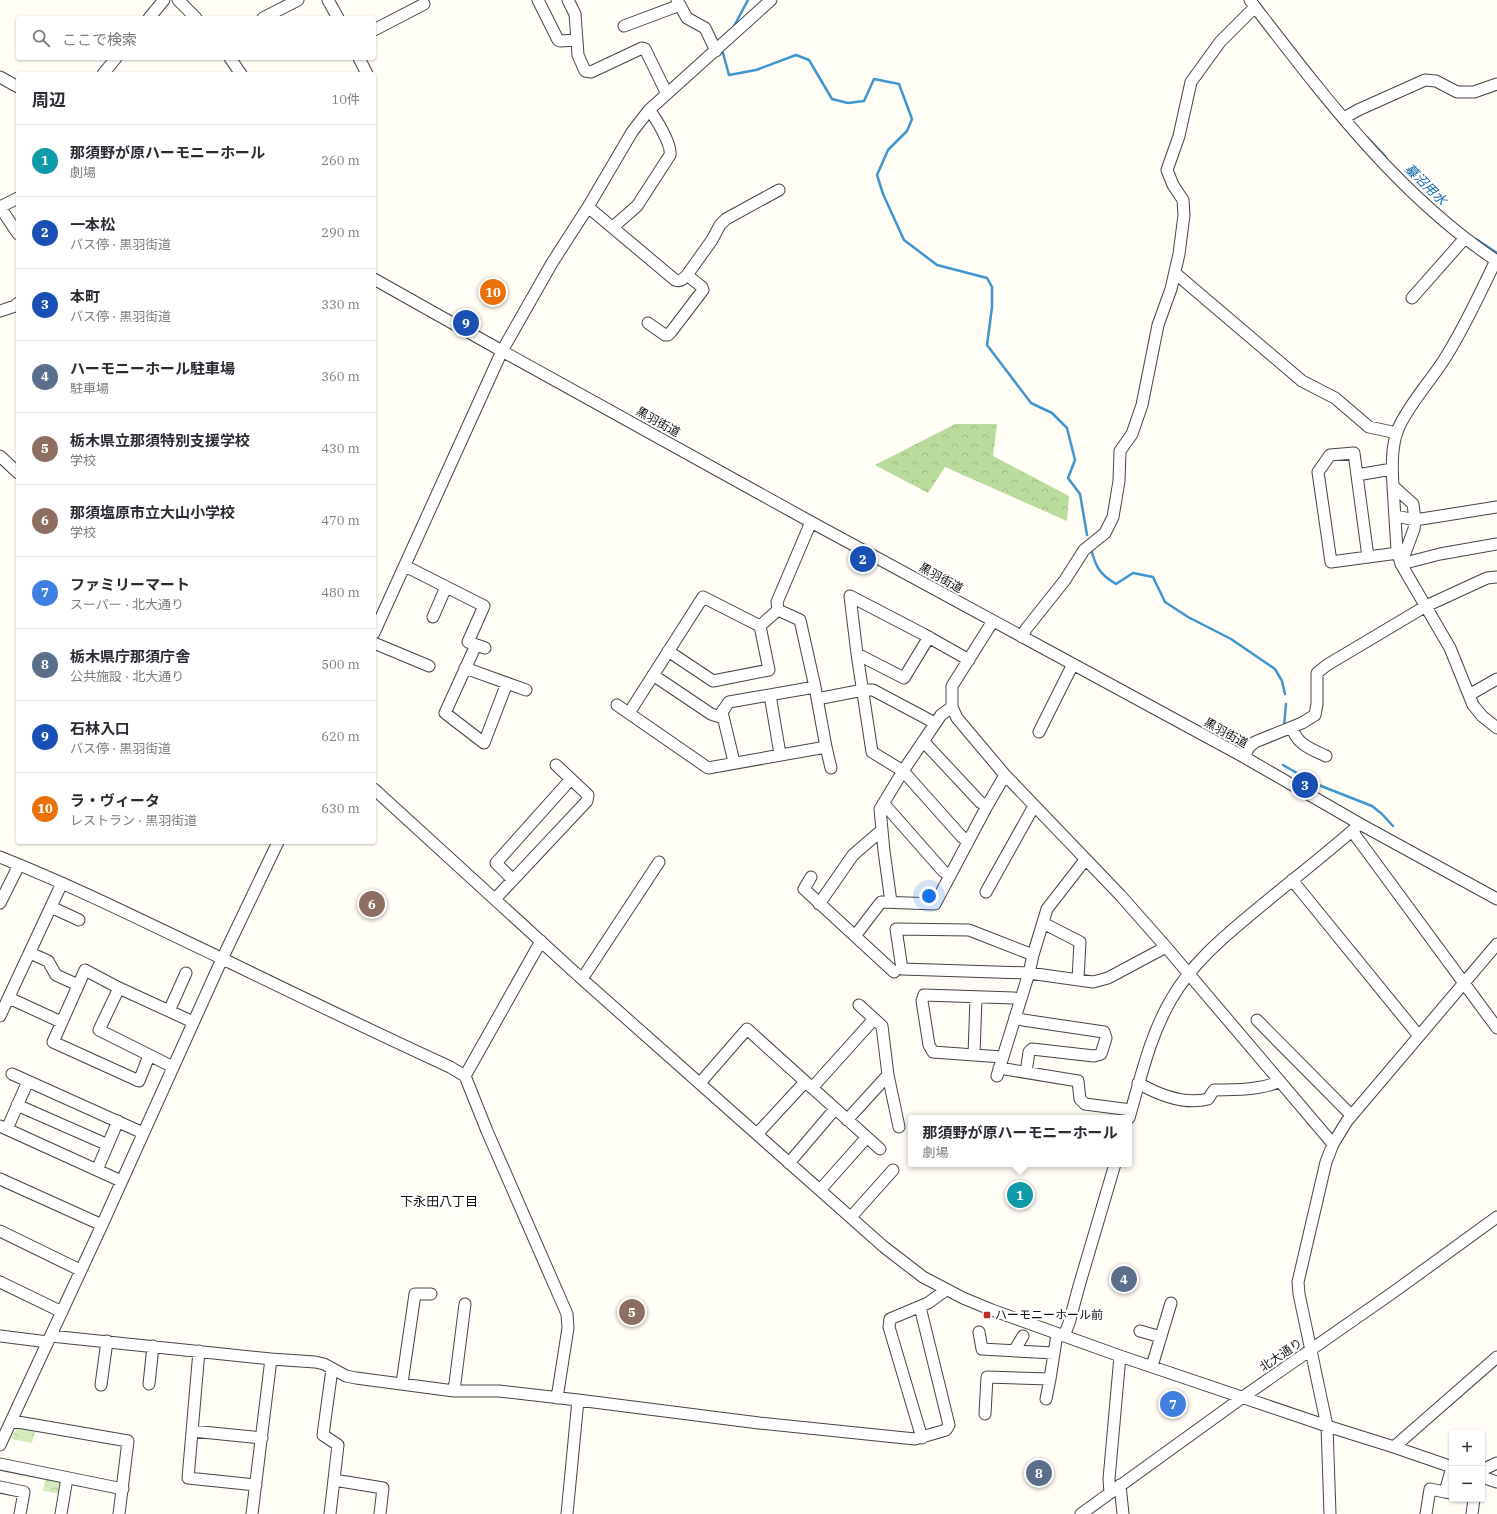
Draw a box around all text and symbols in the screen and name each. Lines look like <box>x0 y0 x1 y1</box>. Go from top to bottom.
search box <box>16 16 376 60</box>
icon: search <box>30 27 52 49</box>
text: ここで検索 <box>62 30 137 49</box>
text: 周辺 <box>32 89 66 111</box>
text: 10件 <box>331 91 360 108</box>
text: 那須野が原ハーモニーホール <box>70 143 265 162</box>
text: 1 <box>41 152 49 169</box>
text: 260 m <box>321 152 360 169</box>
water label: 蟇沼用水 <box>1401 160 1452 210</box>
text: 劇場 <box>70 164 96 181</box>
text: 一本松 <box>70 215 115 234</box>
text: 2 <box>41 224 49 241</box>
text: 290 m <box>321 224 360 241</box>
text: バス停 · 黒羽街道 <box>70 236 171 253</box>
pin: 10 <box>480 277 506 307</box>
text: 本町 <box>70 287 100 306</box>
text: 3 <box>41 296 49 313</box>
text: 330 m <box>321 296 360 313</box>
text: バス停 · 黒羽街道 <box>70 308 171 325</box>
pin: 9 <box>453 308 479 338</box>
text: ハーモニーホール駐車場 <box>70 359 235 378</box>
text: 4 <box>41 368 49 385</box>
text: 360 m <box>321 368 360 385</box>
text: 駐車場 <box>70 380 109 397</box>
street label: 黒羽街道 <box>634 403 683 440</box>
text: 栃木県立那須特別支援学校 <box>70 431 250 450</box>
text: 5 <box>41 440 49 457</box>
text: 430 m <box>321 440 360 457</box>
text: 学校 <box>70 452 96 469</box>
text: 那須塩原市立大山小学校 <box>70 503 235 522</box>
text: 6 <box>41 512 49 529</box>
text: 470 m <box>321 512 360 529</box>
text: 学校 <box>70 524 96 541</box>
pin: 2 <box>850 544 876 574</box>
street label: 黒羽街道 <box>917 559 966 596</box>
text: ファミリーマート <box>70 575 190 594</box>
text: 7 <box>41 584 49 601</box>
text: 480 m <box>321 584 360 601</box>
text: スーパー · 北大通り <box>70 596 184 613</box>
text: 栃木県庁那須庁舎 <box>70 647 190 666</box>
text: 8 <box>41 656 49 673</box>
text: 500 m <box>321 656 360 673</box>
text: 公共施設 · 北大通り <box>70 668 184 685</box>
street label: 黒羽街道 <box>1202 714 1251 751</box>
text: 石林入口 <box>70 719 130 738</box>
text: 9 <box>41 728 49 745</box>
text: 620 m <box>321 728 360 745</box>
text: バス停 · 黒羽街道 <box>70 740 171 757</box>
pin: 3 <box>1292 770 1318 800</box>
text: ラ・ヴィータ <box>70 791 160 810</box>
text: 10 <box>37 800 53 817</box>
text: 630 m <box>321 800 360 817</box>
text: レストラン · 黒羽街道 <box>70 812 197 829</box>
your location <box>919 886 939 906</box>
pin: 6 <box>359 889 385 919</box>
popup <box>908 1115 1132 1167</box>
text: 那須野が原ハーモニーホール <box>922 1123 1118 1142</box>
text: 劇場 <box>922 1144 949 1161</box>
pin: 1 <box>1007 1180 1033 1210</box>
district label: 下永田八丁目 <box>400 1193 478 1210</box>
pin: 4 <box>1111 1264 1137 1294</box>
pin: 5 <box>619 1297 645 1327</box>
place label: ハーモニーホール前 <box>995 1307 1103 1322</box>
marker: ハーモニーホール前 <box>982 1310 992 1320</box>
street label: 北大通り <box>1257 1335 1305 1374</box>
pin: 7 <box>1160 1389 1186 1419</box>
map controls <box>1449 1430 1485 1502</box>
button: + <box>1449 1430 1485 1466</box>
pin: 8 <box>1026 1458 1052 1488</box>
button: − <box>1449 1466 1485 1502</box>

